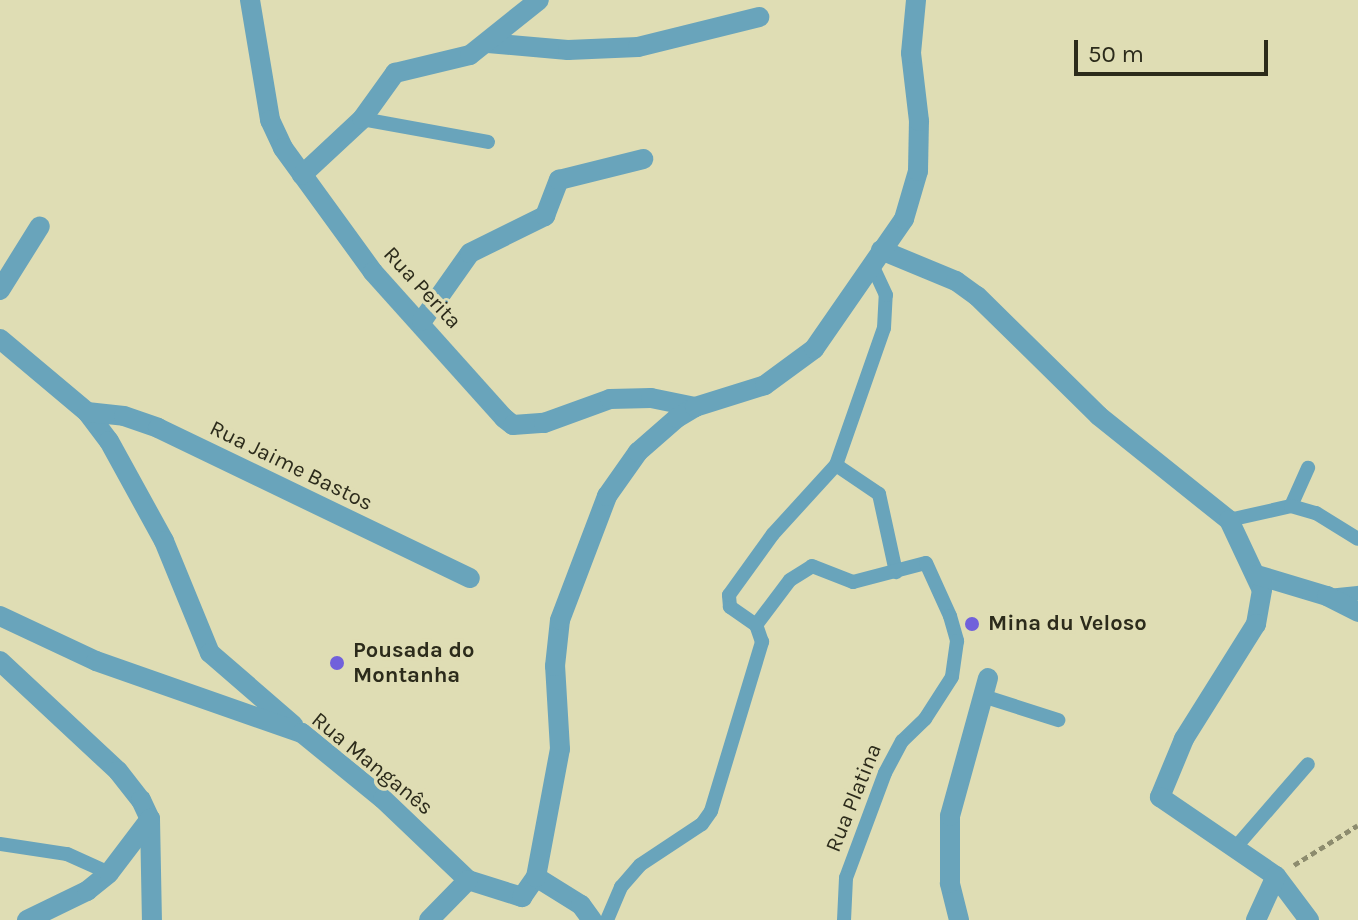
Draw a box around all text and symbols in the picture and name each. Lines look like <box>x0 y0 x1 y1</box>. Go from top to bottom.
scale bar <box>1078 24 1272 74</box>
text: 50 m <box>1088 40 1144 68</box>
street label: Rua Perita <box>377 242 467 334</box>
street label: Rua Jaime Bastos <box>205 415 377 517</box>
place label: Mina du Veloso <box>988 611 1147 637</box>
marker: Mina du Veloso <box>963 615 981 633</box>
place label: Pousada do Montanha <box>353 637 474 688</box>
marker: Pousada do Montanha <box>328 654 346 672</box>
street label: Rua Manganês <box>306 707 438 821</box>
street label: Rua Platina <box>820 740 888 856</box>

